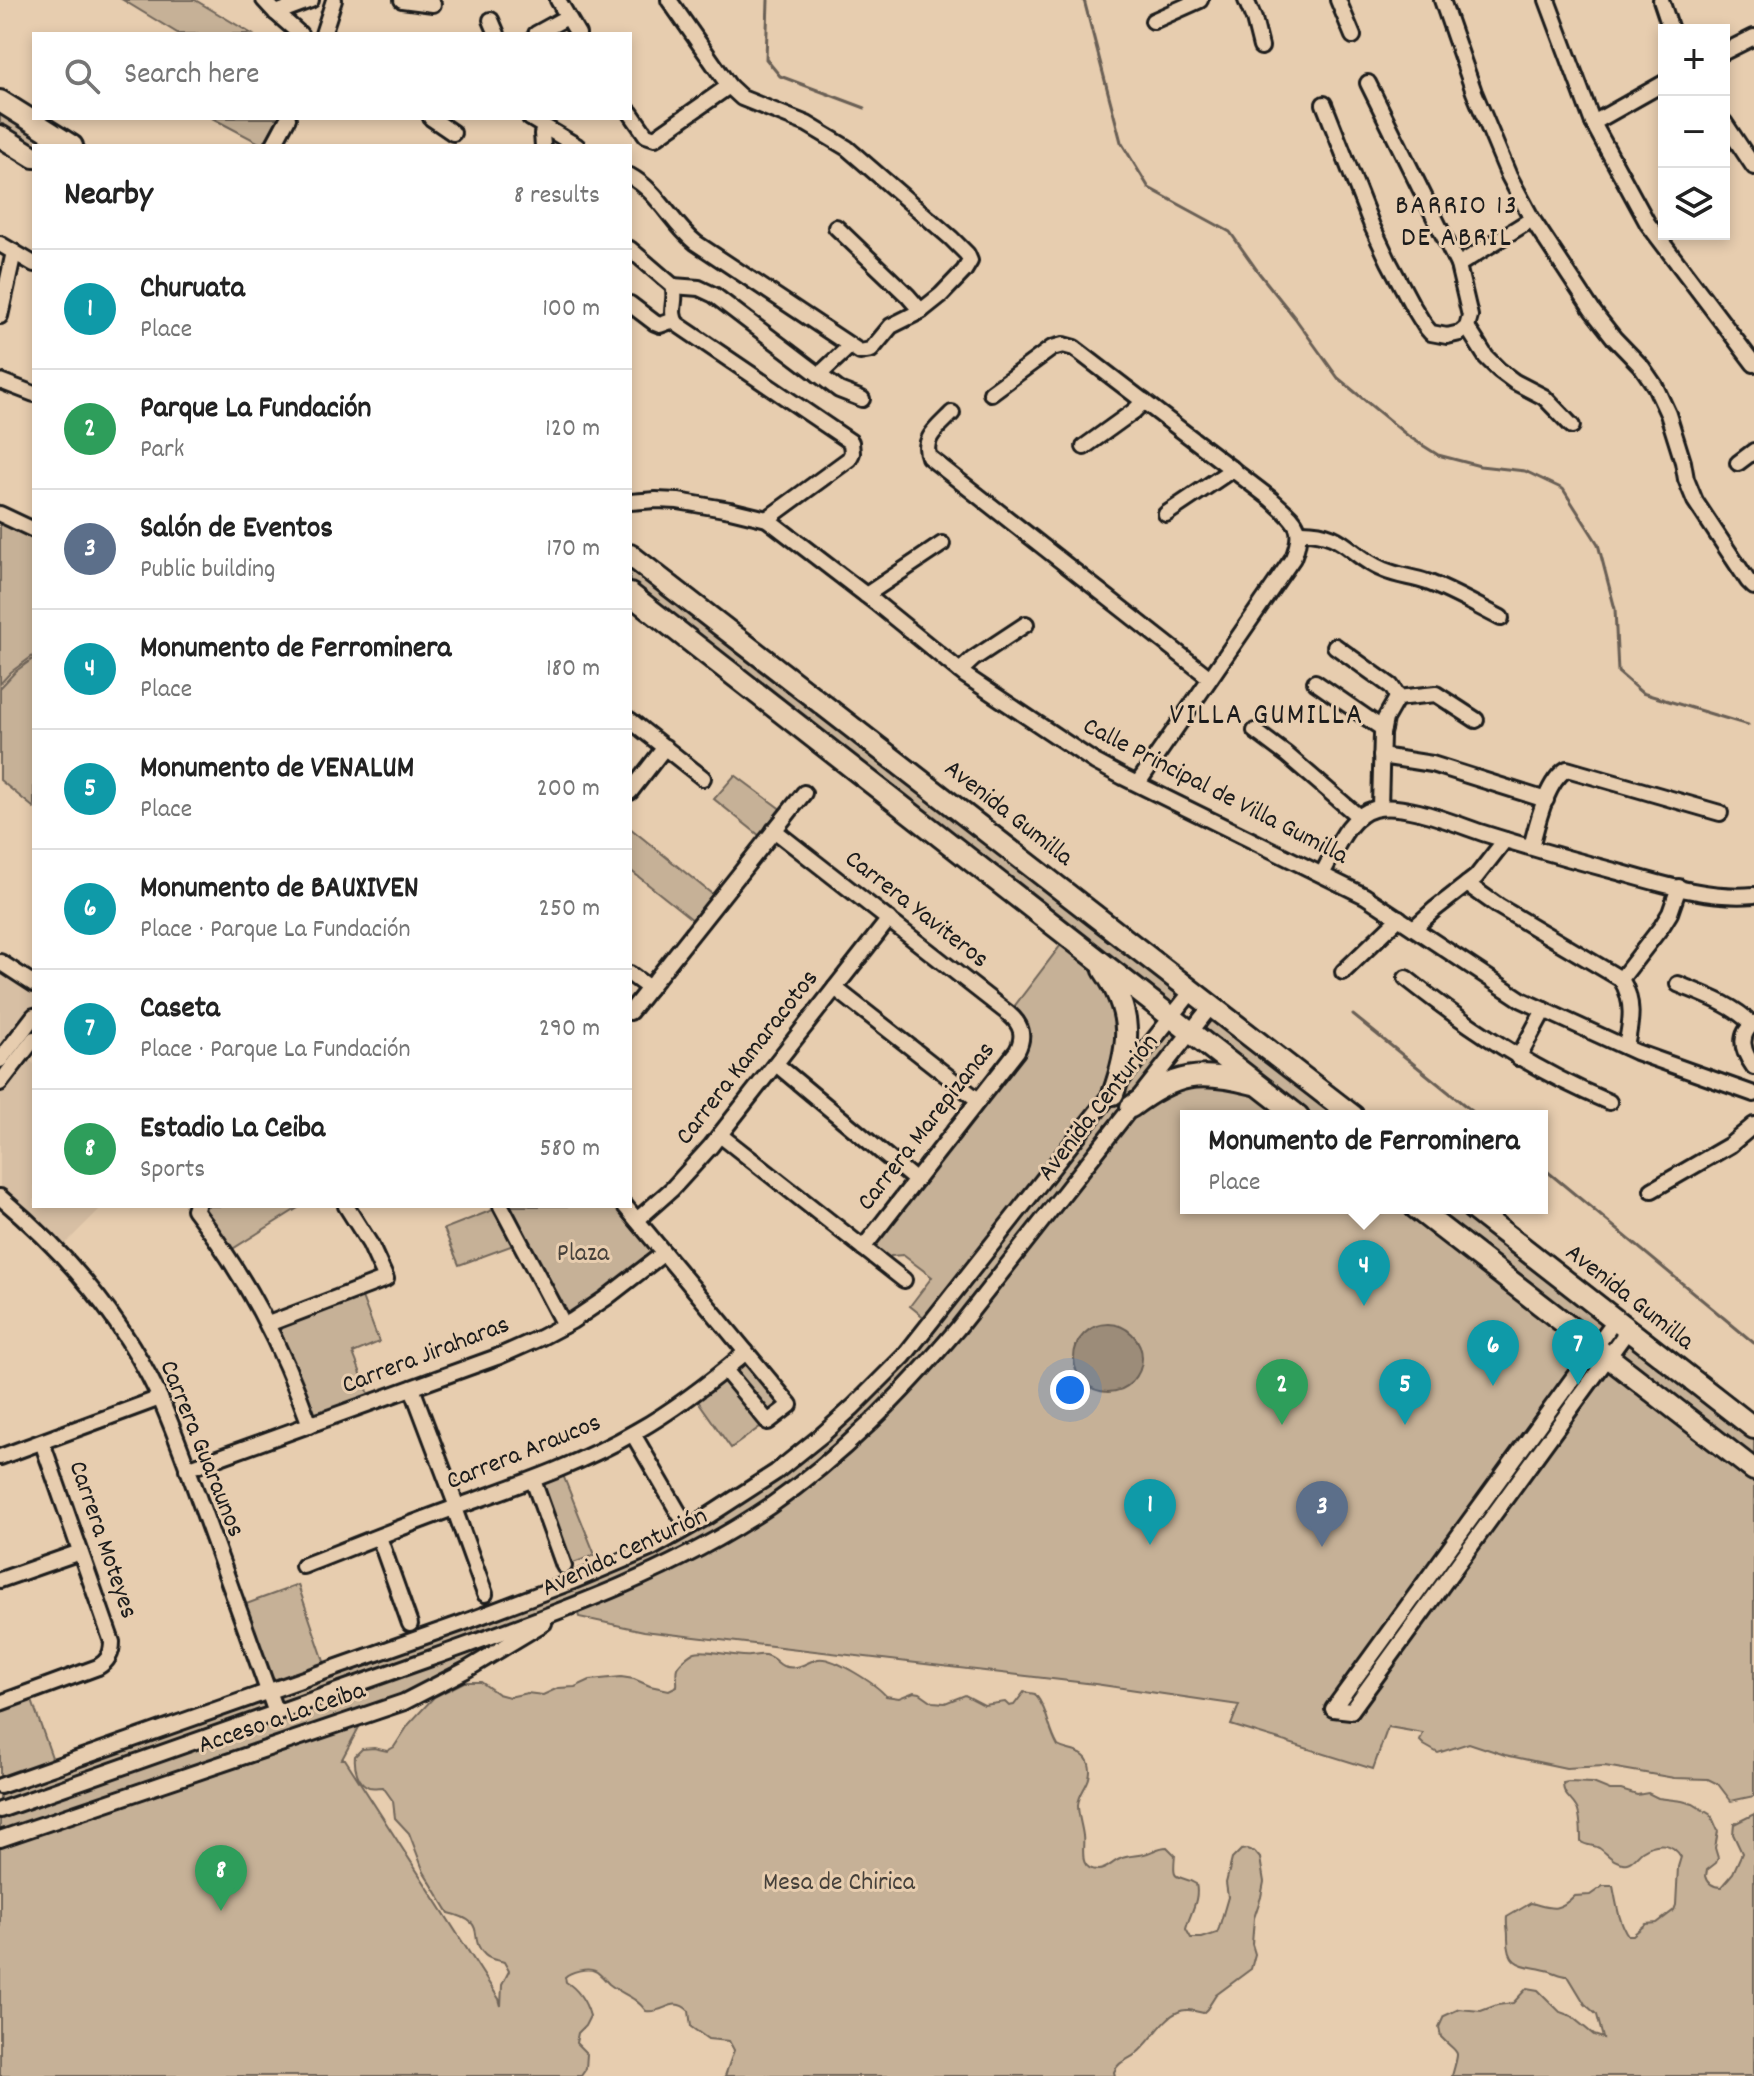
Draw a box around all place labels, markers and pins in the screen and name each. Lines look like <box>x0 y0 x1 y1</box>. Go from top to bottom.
pin: 4 <box>1338 1240 1390 1306</box>
pin: 7 <box>1552 1319 1604 1385</box>
pin: 6 <box>1467 1320 1519 1386</box>
pin: 2 <box>1256 1359 1308 1425</box>
pin: 5 <box>1379 1359 1431 1425</box>
pin: 1 <box>1124 1479 1176 1545</box>
pin: 3 <box>1296 1481 1348 1547</box>
pin: 8 <box>195 1845 247 1911</box>

